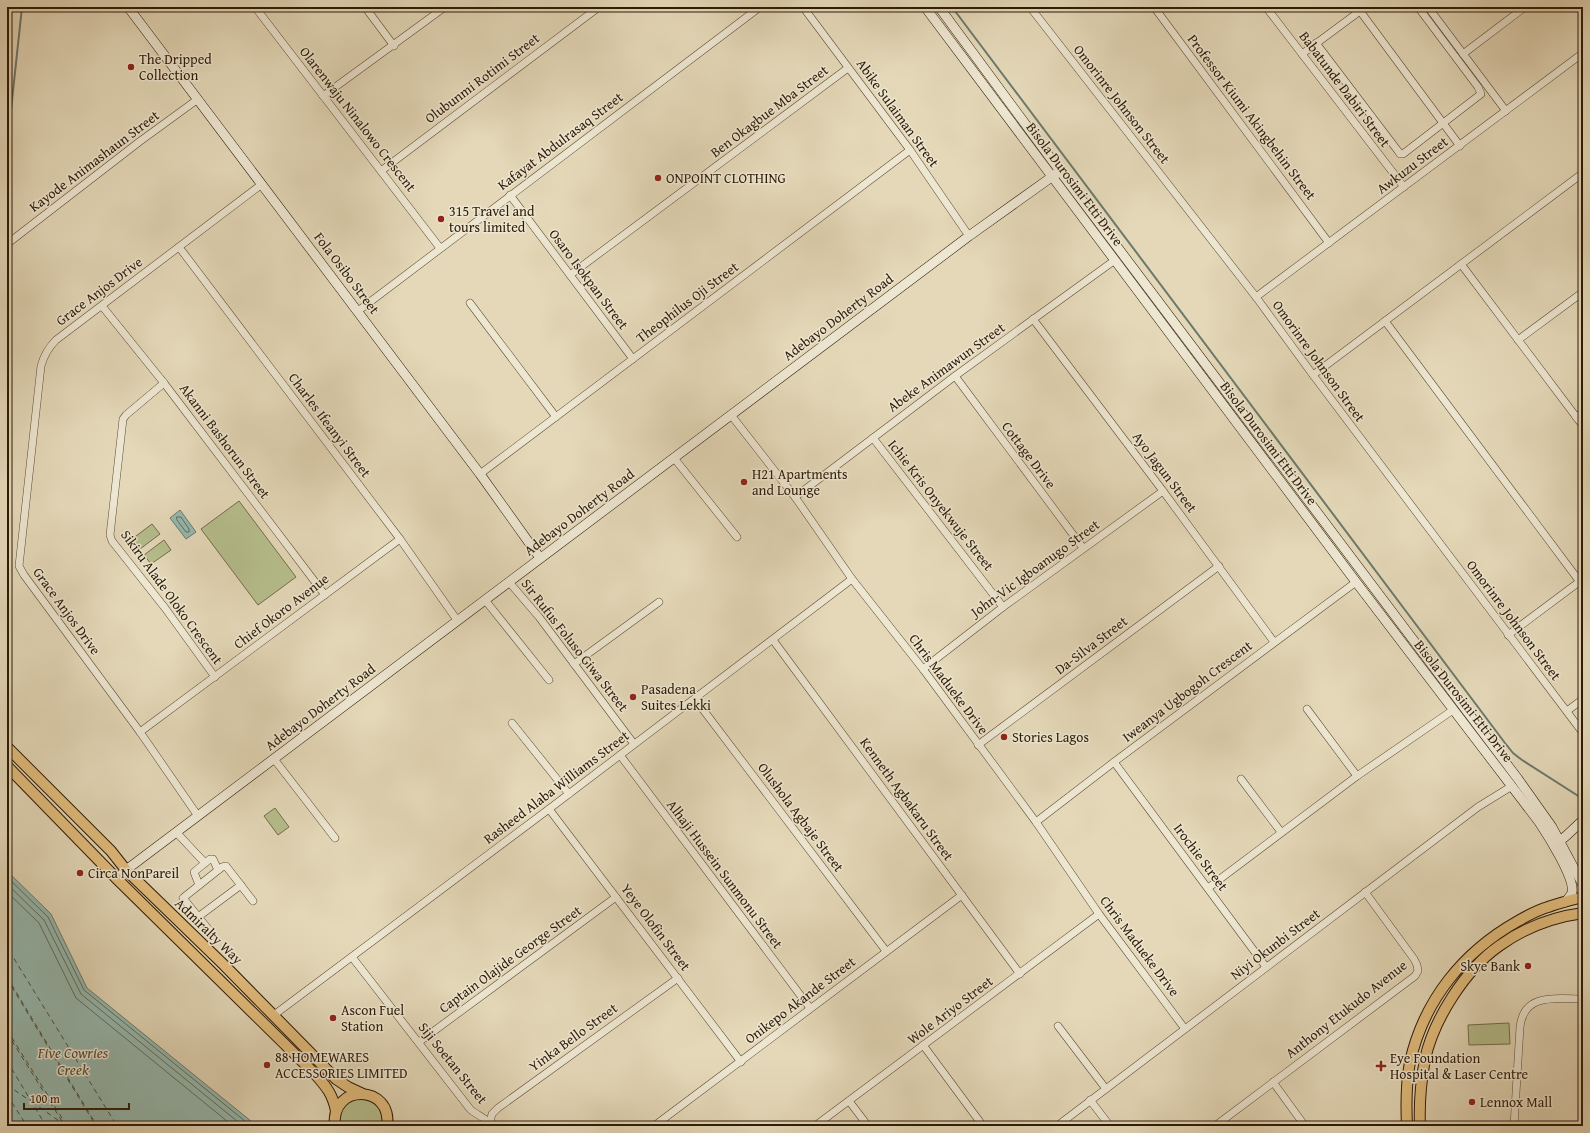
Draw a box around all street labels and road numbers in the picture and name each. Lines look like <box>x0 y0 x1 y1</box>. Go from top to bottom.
street label: Babatunde Dabiri Street <box>1295 27 1395 151</box>
street label: Olubunmi Rotimi Street <box>420 28 544 128</box>
street label: Professor Kiumi Akingbehin Street <box>1183 30 1321 204</box>
street label: Omorinre Johnson Street <box>1069 40 1175 168</box>
street label: Olarenwaju Ninalowo Crescent <box>295 42 421 196</box>
street label: Abike Sulaiman Street <box>852 55 944 171</box>
street label: Ben Okagbue Mba Street <box>706 60 832 162</box>
street label: Kafayat Abdulrasaq Street <box>493 87 627 195</box>
street label: Kayode Animashaun Street <box>25 105 163 217</box>
street label: Bisola Durosimi Etti Drive <box>1022 118 1128 250</box>
street label: Awkuzu Street <box>1372 131 1452 198</box>
street label: Osaro Isokpan Street <box>545 225 633 333</box>
street label: Fola Osibo Street <box>310 228 384 318</box>
street label: Grace Anjos Drive <box>52 252 147 330</box>
street label: Theophilus Oji Street <box>632 257 742 347</box>
street label: Adebayo Doherty Road <box>779 269 898 365</box>
street label: Omorinre Johnson Street <box>1268 296 1370 426</box>
street label: Abeke Animawun Street <box>883 318 1009 416</box>
street label: Charles Ifeanyi Street <box>284 369 376 481</box>
street label: Bisola Durosimi Etti Drive <box>1216 377 1322 509</box>
street label: Akanni Bashorun Street <box>175 379 275 503</box>
street label: Cottage Drive <box>997 417 1061 493</box>
street label: Ayo Jagun Street <box>1128 427 1202 517</box>
street label: Ichie Kris Onyekwuje Street <box>883 435 999 575</box>
street label: Adebayo Doherty Road <box>520 464 639 560</box>
street label: John-Vic Igboanugo Street <box>965 514 1104 623</box>
street label: Sikiru Alade Oloko Crescent <box>116 526 228 668</box>
street label: Omorinre Johnson Street <box>1462 556 1566 684</box>
street label: Grace Anjos Drive <box>28 563 106 659</box>
street label: Chief Okoro Avenue <box>229 568 333 654</box>
street label: Sir Rufus Foluso Giwa Street <box>517 574 633 716</box>
street label: Da-Silva Street <box>1050 611 1132 679</box>
street label: Chris Madueke Drive <box>904 629 994 739</box>
street label: Iweanya Ugbogoh Crescent <box>1118 635 1256 747</box>
street label: Bisola Durosimi Etti Drive <box>1410 636 1518 767</box>
street label: Adebayo Doherty Road <box>261 659 380 755</box>
street label: Rasheed Alaba Williams Street <box>479 726 633 848</box>
street label: Kenneth Agbakaru Street <box>855 733 959 865</box>
street label: Olushola Agbaje Street <box>753 758 849 876</box>
street label: Alhaji Hussein Sunmonu Street <box>662 795 788 953</box>
street label: Irochie Street <box>1169 819 1233 895</box>
street label: Yeye Olofin Street <box>616 879 696 975</box>
street label: Chris Madueke Drive <box>1095 891 1185 1001</box>
street label: Admiralty Way <box>171 893 247 969</box>
street label: Captain Olajide George Street <box>435 900 585 1018</box>
street label: Niyi Okunbi Street <box>1226 904 1324 984</box>
street label: Onikepo Akande Street <box>740 952 860 1048</box>
street label: Anthony Etukudo Avenue <box>1281 955 1411 1063</box>
street label: Wole Ariyo Street <box>903 971 997 1049</box>
street label: Yinka Bello Street <box>525 998 621 1076</box>
street label: Siji Soetan Street <box>414 1018 492 1108</box>

